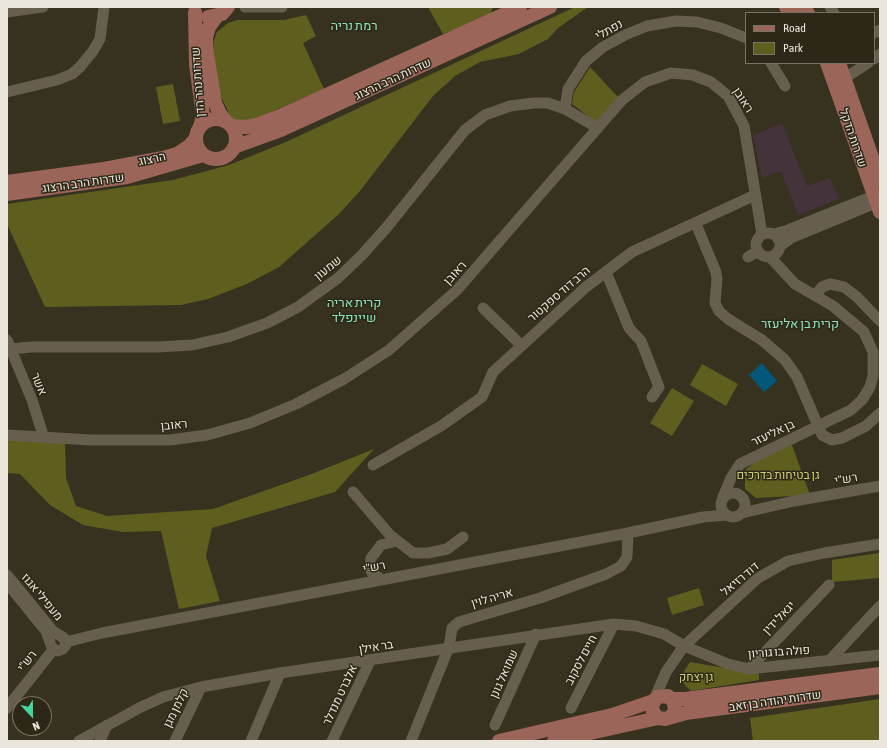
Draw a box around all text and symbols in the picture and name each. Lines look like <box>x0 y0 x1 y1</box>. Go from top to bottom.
legend <box>745 12 875 64</box>
street label: נפתלי <box>593 17 625 43</box>
district label: רמת נריה <box>330 18 378 34</box>
text: Road <box>783 21 806 35</box>
text: Park <box>783 41 803 55</box>
street label: שדרות נהר הדן <box>188 47 208 117</box>
street label: שדרות הרב הרצוג <box>352 55 434 103</box>
street label: ראובן <box>730 85 756 115</box>
street label: שדרות הדקל <box>836 107 870 169</box>
street label: הרצוג <box>137 149 167 169</box>
street label: שדרות הרב הרצוג <box>41 170 125 196</box>
street label: שמעון <box>311 253 345 283</box>
street label: ראובן <box>441 258 469 288</box>
street label: הרב דוד ספקטור <box>525 263 593 325</box>
district label: קרית אריה שיינפלד <box>327 295 381 326</box>
district label: קרית בן אליעזר <box>761 316 839 332</box>
street label: אשר <box>28 371 50 397</box>
street label: ראובן <box>160 417 188 433</box>
street label: בן אליעזר <box>749 417 797 449</box>
park label: גן בטיחות בדרכים <box>736 468 820 482</box>
street label: רש"י <box>833 470 859 488</box>
street label: רש"י <box>361 558 387 576</box>
street label: דוד רזיאל <box>718 559 762 599</box>
street label: מעפילי אגוז <box>18 570 66 624</box>
street label: אריה לוין <box>470 585 514 611</box>
street label: יגאל ידין <box>760 598 798 638</box>
street label: חיים לסקוב <box>562 632 600 688</box>
street label: בר אילן <box>358 637 394 657</box>
street label: פולה בו גוריון <box>748 643 810 661</box>
street label: שמואל גונן <box>487 647 521 701</box>
street label: רש"י <box>14 648 40 674</box>
street label: אלברט מנדלר <box>320 662 360 728</box>
park label: גן יצחק <box>679 670 713 684</box>
street label: קלמן מגן <box>160 686 192 730</box>
street label: שדרות יהודה בן זאב <box>728 687 822 715</box>
north arrow <box>12 696 52 736</box>
text: N <box>31 719 41 733</box>

